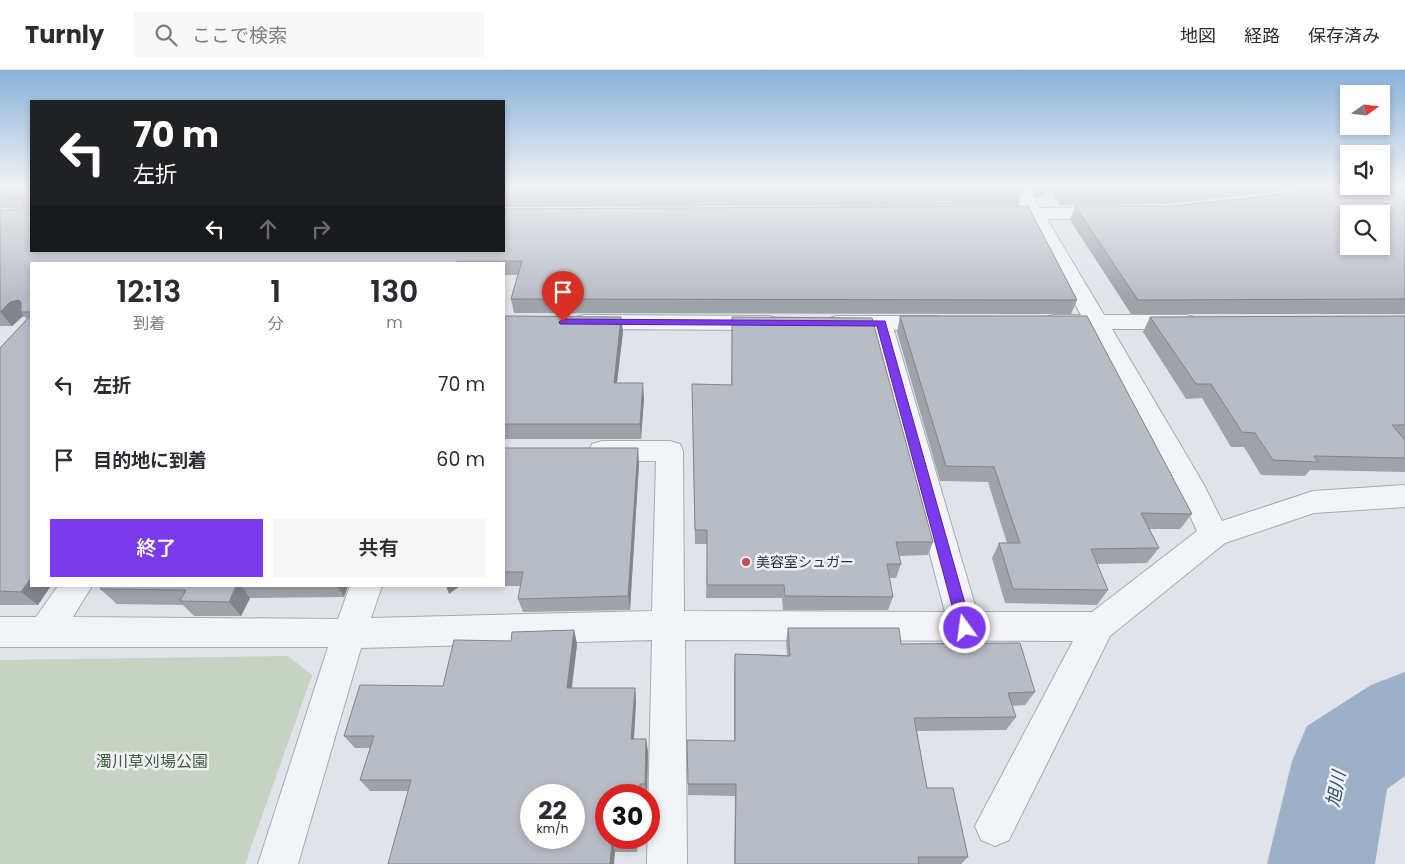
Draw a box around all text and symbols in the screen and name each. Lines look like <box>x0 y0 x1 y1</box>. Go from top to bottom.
search box <box>134 12 484 57</box>
text: Turnly <box>25 18 104 51</box>
icon: search <box>152 21 180 49</box>
text: ここで検索 <box>192 22 287 49</box>
text: 地図 <box>1180 23 1216 48</box>
text: 経路 <box>1244 23 1280 48</box>
text: 保存済み <box>1308 23 1380 48</box>
north arrow <box>1340 85 1390 135</box>
map controls <box>1340 85 1390 255</box>
text: 70 m <box>133 110 219 159</box>
icon: left <box>50 120 115 185</box>
button: sound <box>1340 145 1390 195</box>
text: 左折 <box>133 159 177 190</box>
button: search <box>1340 205 1390 255</box>
icon: left <box>201 215 229 243</box>
icon: ahead <box>254 215 282 243</box>
icon: right <box>307 215 335 243</box>
text: 12:13 <box>116 270 181 313</box>
text: 1 <box>270 270 281 313</box>
text: 130 <box>370 270 419 313</box>
pin <box>542 271 584 322</box>
icon: arrive <box>549 278 577 306</box>
text: m <box>386 311 403 334</box>
text: 到着 <box>133 312 165 335</box>
text: 分 <box>268 312 284 335</box>
icon: left <box>50 371 78 399</box>
text: 70 m <box>438 371 485 398</box>
text: 左折 <box>93 372 131 399</box>
icon: arrive <box>50 446 78 474</box>
text: 60 m <box>436 446 485 473</box>
text: 目的地に到着 <box>93 447 207 474</box>
button: 終了 <box>50 519 263 577</box>
button: 共有 <box>273 519 485 577</box>
place label: 美容室シュガー <box>756 552 854 572</box>
marker: 美容室シュガー <box>740 556 752 568</box>
position arrow <box>938 601 990 653</box>
park label: 濁川草刈場公園 <box>96 750 208 773</box>
water label: 旭川 <box>1320 767 1352 809</box>
speed limit sign: 30 <box>595 784 660 849</box>
text: 22 <box>538 793 567 828</box>
text: km/h <box>537 820 568 837</box>

